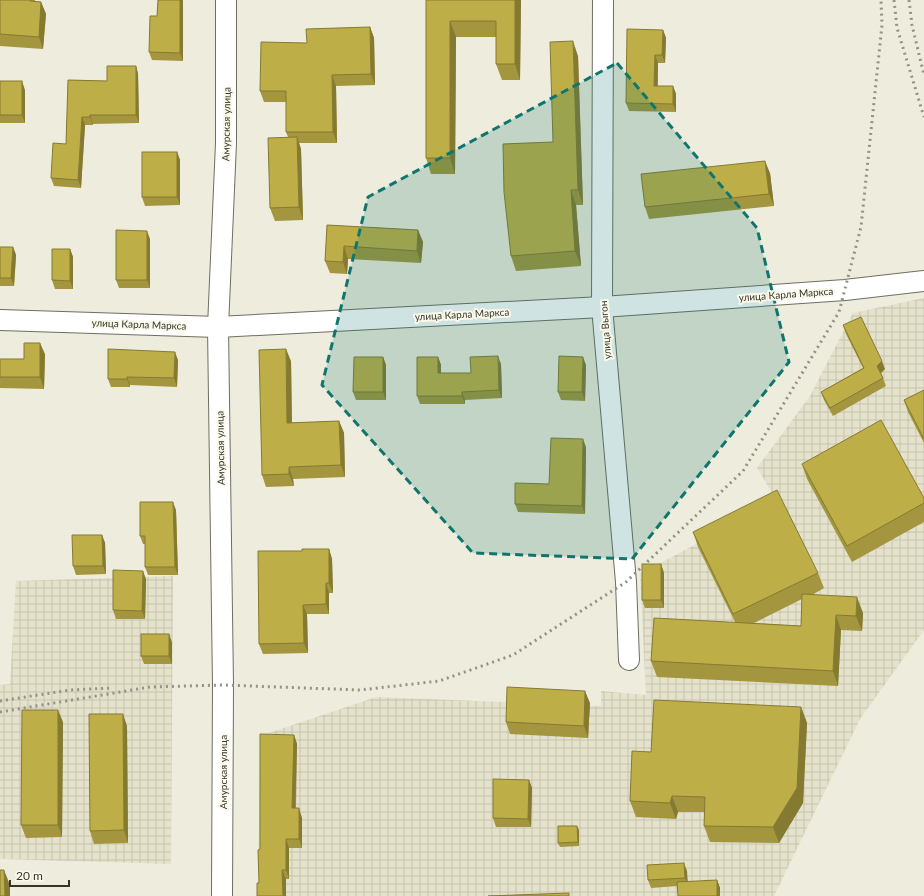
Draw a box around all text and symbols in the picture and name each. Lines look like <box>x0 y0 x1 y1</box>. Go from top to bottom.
street label: Амурская улица <box>219 87 233 161</box>
street label: улица Карла Маркса <box>738 285 834 303</box>
street label: улица Выгон <box>597 300 613 360</box>
street label: улица Карла Маркса <box>414 306 510 322</box>
street label: улица Карла Маркса <box>91 316 187 332</box>
street label: Амурская улица <box>213 411 227 485</box>
street label: Амурская улица <box>217 735 229 809</box>
scale bar <box>10 862 69 888</box>
text: 20 m <box>16 868 43 883</box>

